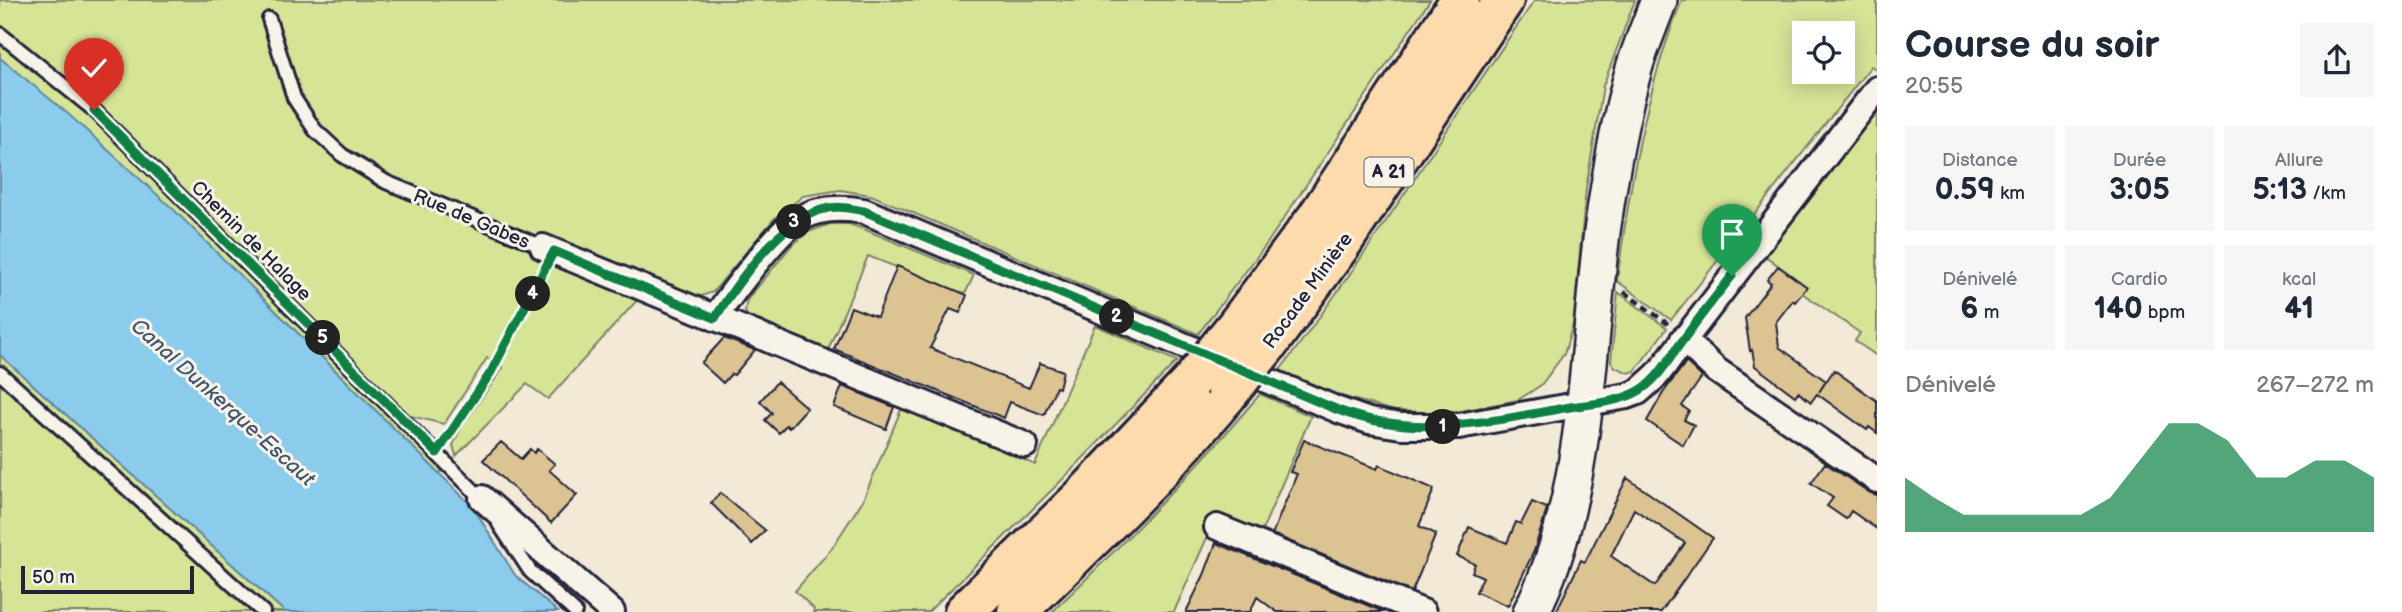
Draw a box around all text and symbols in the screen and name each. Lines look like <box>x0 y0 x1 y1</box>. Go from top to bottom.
map controls <box>1792 21 1855 84</box>
button: locate <box>1792 21 1855 84</box>
text: Course du soir <box>1905 23 2160 68</box>
button: share <box>2300 23 2374 97</box>
pin <box>64 38 124 110</box>
icon: check <box>75 49 113 87</box>
text: 20:55 <box>1905 72 1963 100</box>
text: Distance <box>1942 149 2018 172</box>
text: Durée <box>2113 149 2166 172</box>
text: Allure <box>2275 149 2323 172</box>
road number: A 21 <box>1364 158 1414 187</box>
text: 0.59 <box>1935 172 1995 208</box>
text: 3:05 <box>2109 172 2170 208</box>
text: 5:13 <box>2252 172 2307 208</box>
street label: Chemin de Halage <box>186 176 316 306</box>
text: km <box>1995 182 2025 205</box>
text: /km <box>2307 182 2346 205</box>
street label: Rue de Gabes <box>410 185 533 254</box>
pin: 3 <box>776 204 812 240</box>
pin <box>1702 204 1762 276</box>
text: 3 <box>788 210 799 233</box>
icon: arrive <box>1713 215 1751 253</box>
street label: Rocade Minière <box>1258 228 1358 353</box>
text: Dénivelé <box>1942 268 2017 291</box>
text: Cardio <box>2111 268 2168 291</box>
text: kcal <box>2282 268 2316 291</box>
pin: 4 <box>516 276 550 312</box>
text: 4 <box>527 282 538 305</box>
text: 6 <box>1960 291 1979 327</box>
text: 140 <box>2094 291 2143 327</box>
text: 41 <box>2284 291 2314 327</box>
pin: 2 <box>1100 300 1134 334</box>
text: m <box>1979 301 1999 324</box>
text: bpm <box>2143 301 2185 324</box>
text: 2 <box>1111 305 1122 328</box>
water label: Canal Dunkerque-Escaut <box>126 313 320 492</box>
pin: 5 <box>306 320 340 356</box>
text: 5 <box>317 326 328 349</box>
text: Dénivelé <box>1905 371 1996 399</box>
text: 267–272 m <box>2256 371 2374 399</box>
pin: 1 <box>1426 410 1460 444</box>
text: 1 <box>1439 415 1447 438</box>
scale bar <box>21 563 194 595</box>
text: 50 m <box>32 566 75 589</box>

